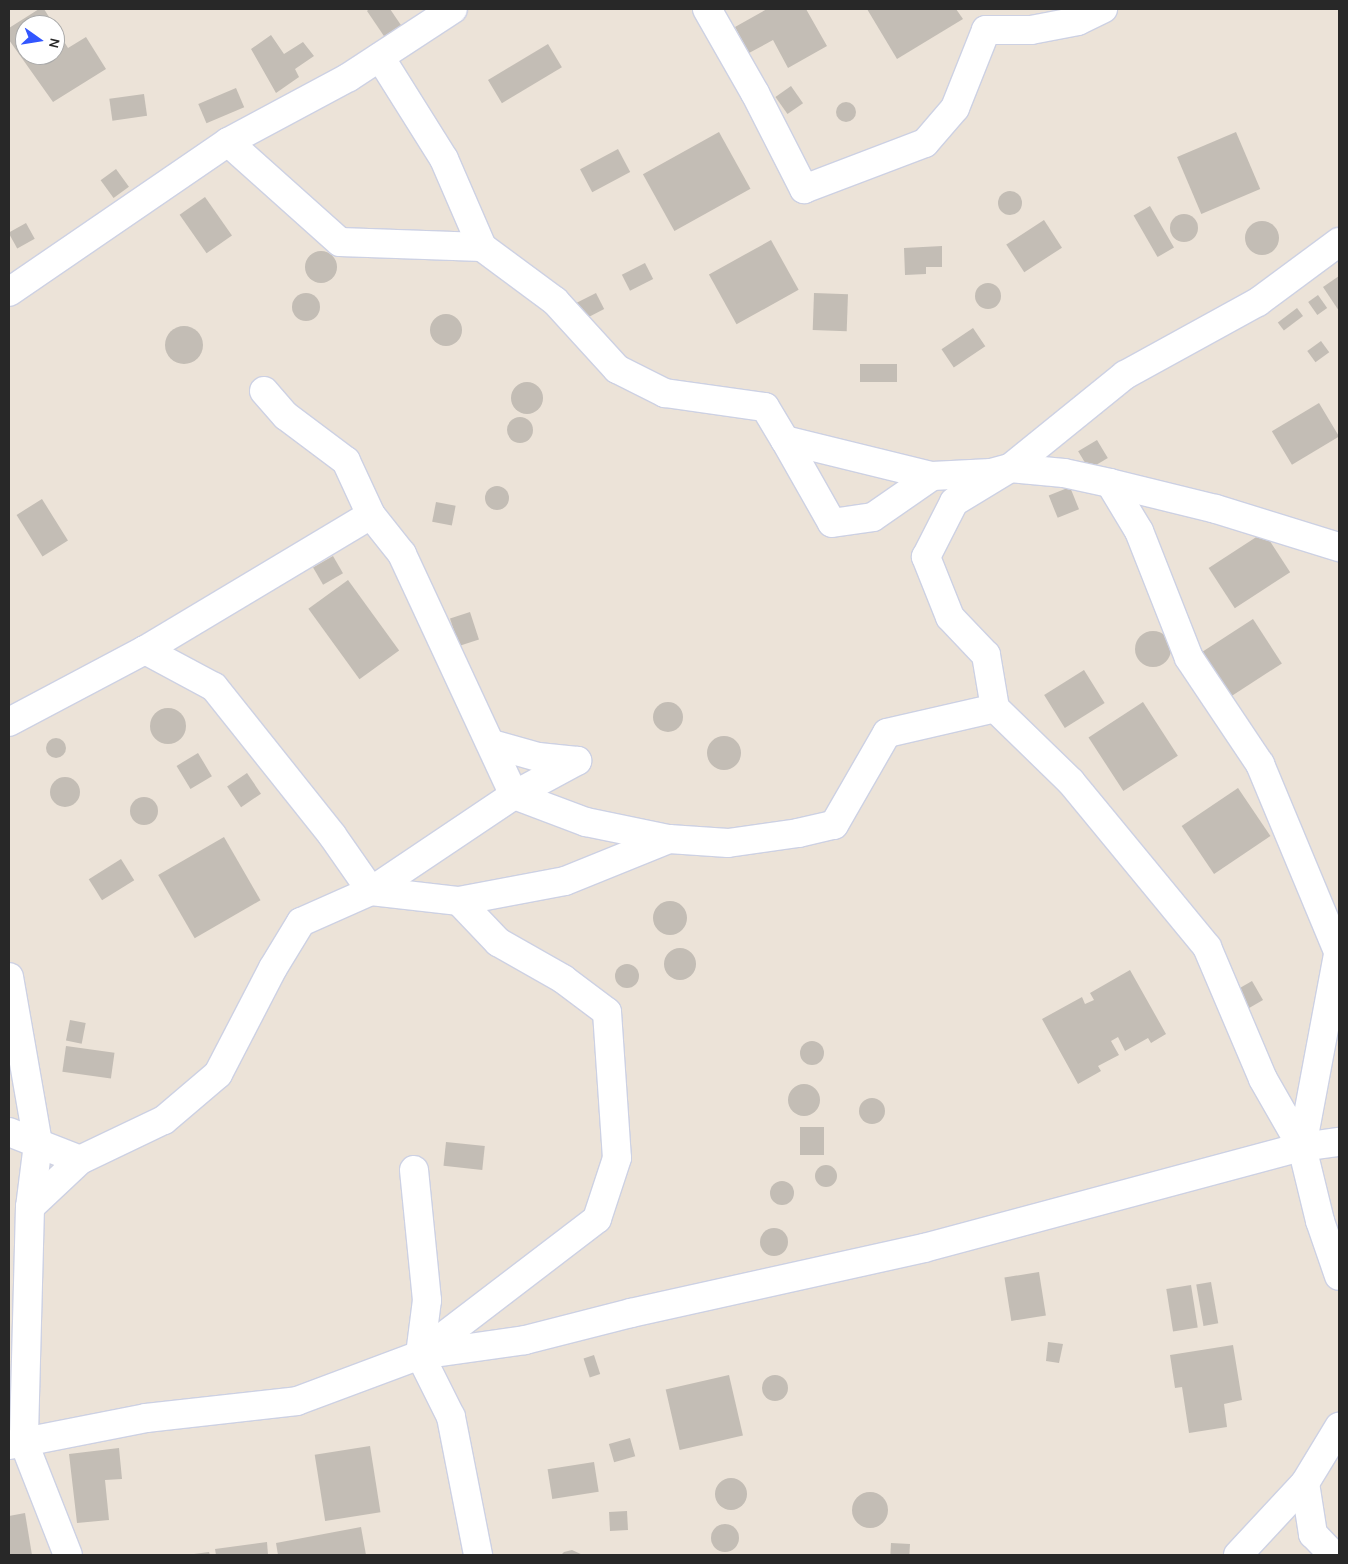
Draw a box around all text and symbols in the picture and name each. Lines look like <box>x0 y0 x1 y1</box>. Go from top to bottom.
north arrow <box>15 15 65 65</box>
text: N <box>45 36 64 50</box>

